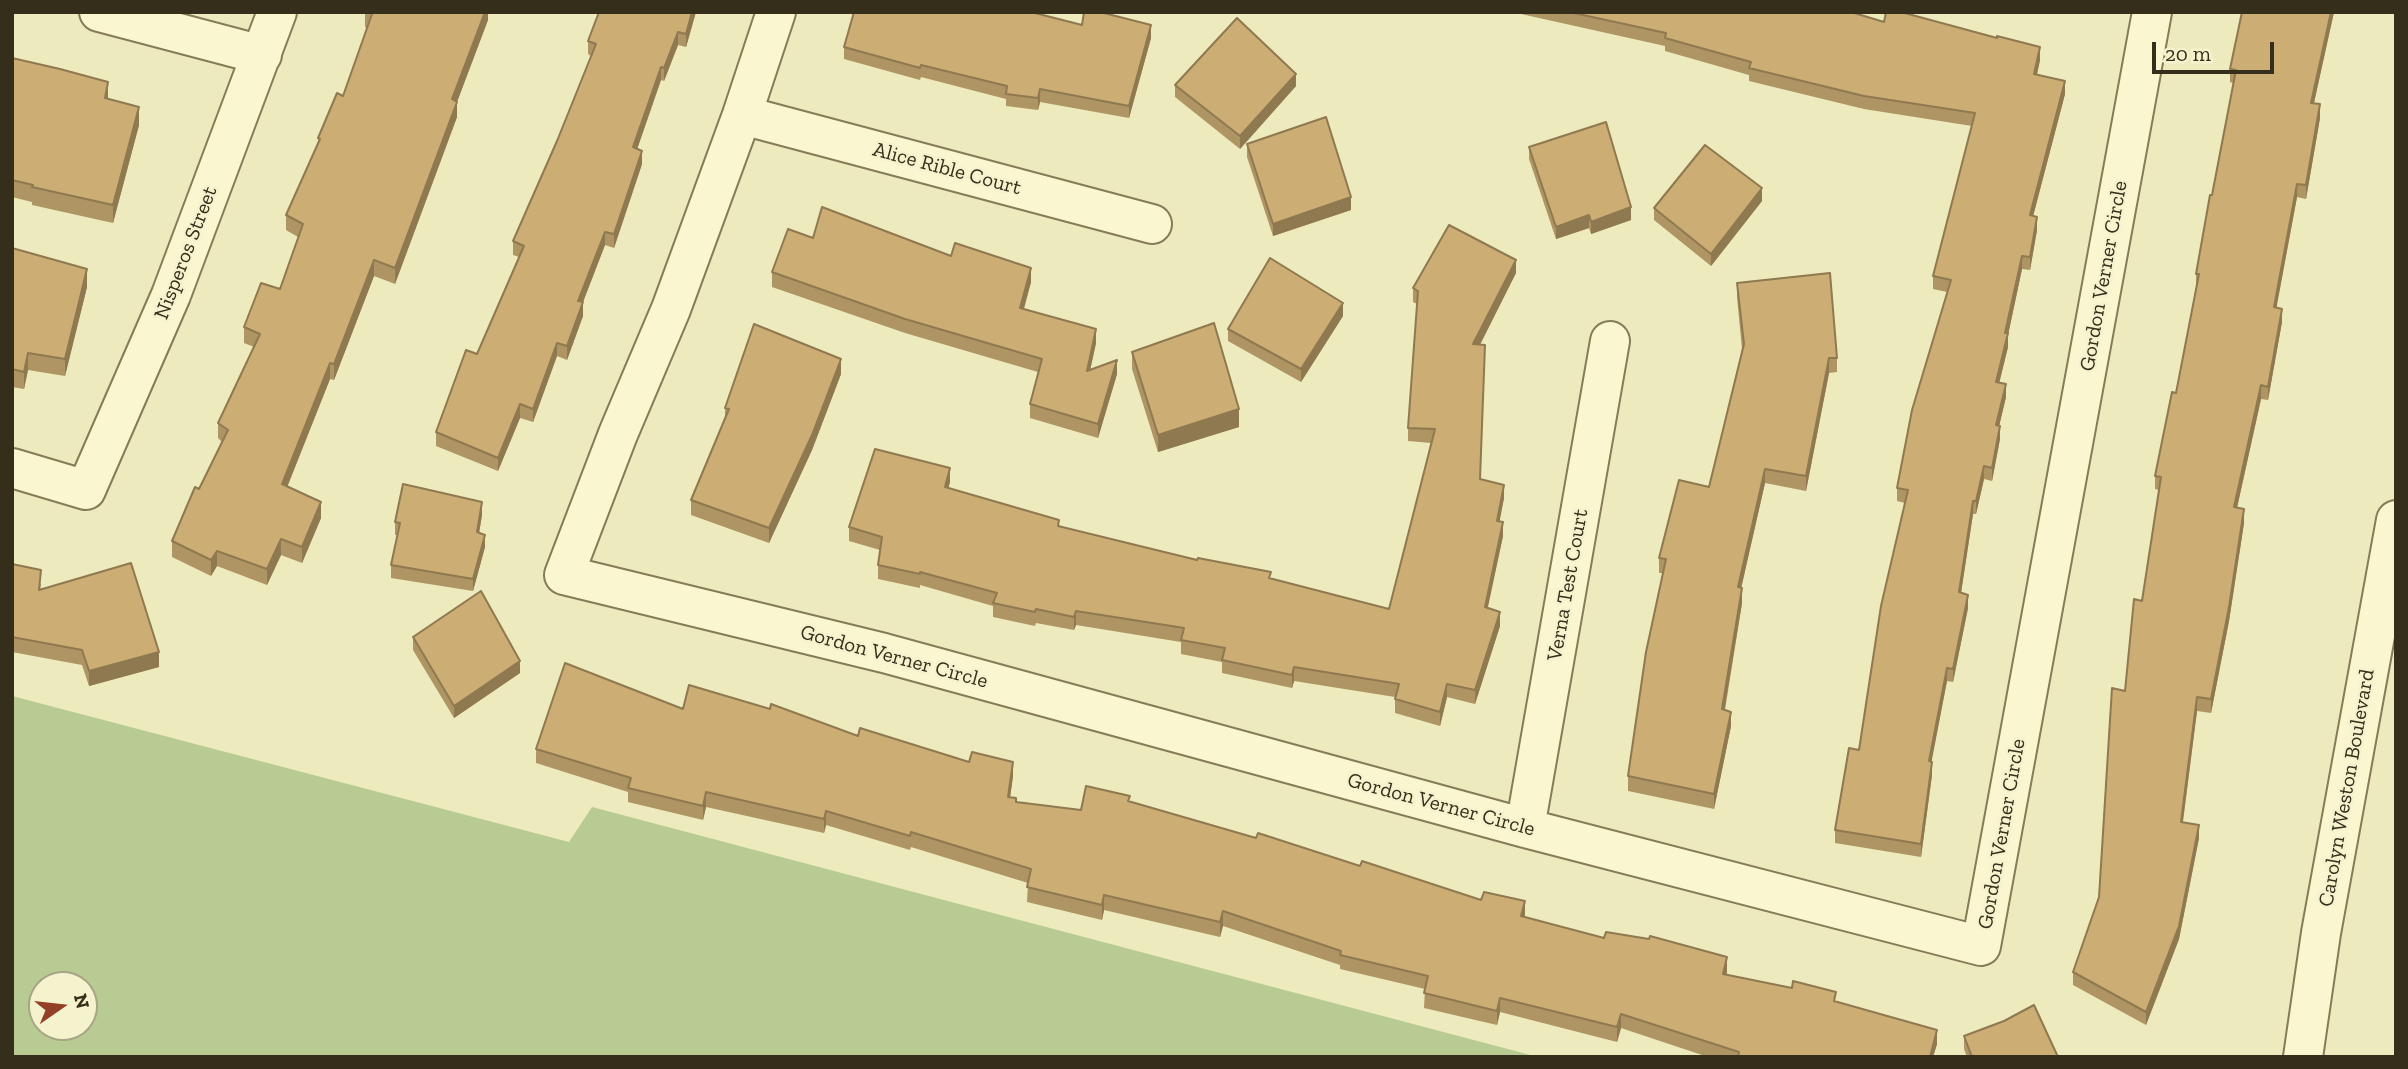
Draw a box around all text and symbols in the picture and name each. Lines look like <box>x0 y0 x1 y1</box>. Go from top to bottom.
scale bar <box>2156 28 2278 72</box>
text: 20 m <box>2165 41 2211 66</box>
street label: Alice Rible Court <box>870 137 1024 201</box>
street label: Gordon Verner Circle <box>2075 179 2133 373</box>
street label: Nisperos Street <box>149 183 223 323</box>
street label: Verna Test Court <box>1542 507 1594 663</box>
street label: Gordon Verner Circle <box>798 620 990 694</box>
street label: Carolyn Weston Boulevard <box>2314 667 2380 909</box>
street label: Gordon Verner Circle <box>1973 737 2031 931</box>
street label: Gordon Verner Circle <box>1345 768 1537 842</box>
north arrow <box>28 971 98 1041</box>
text: N <box>69 991 95 1011</box>

